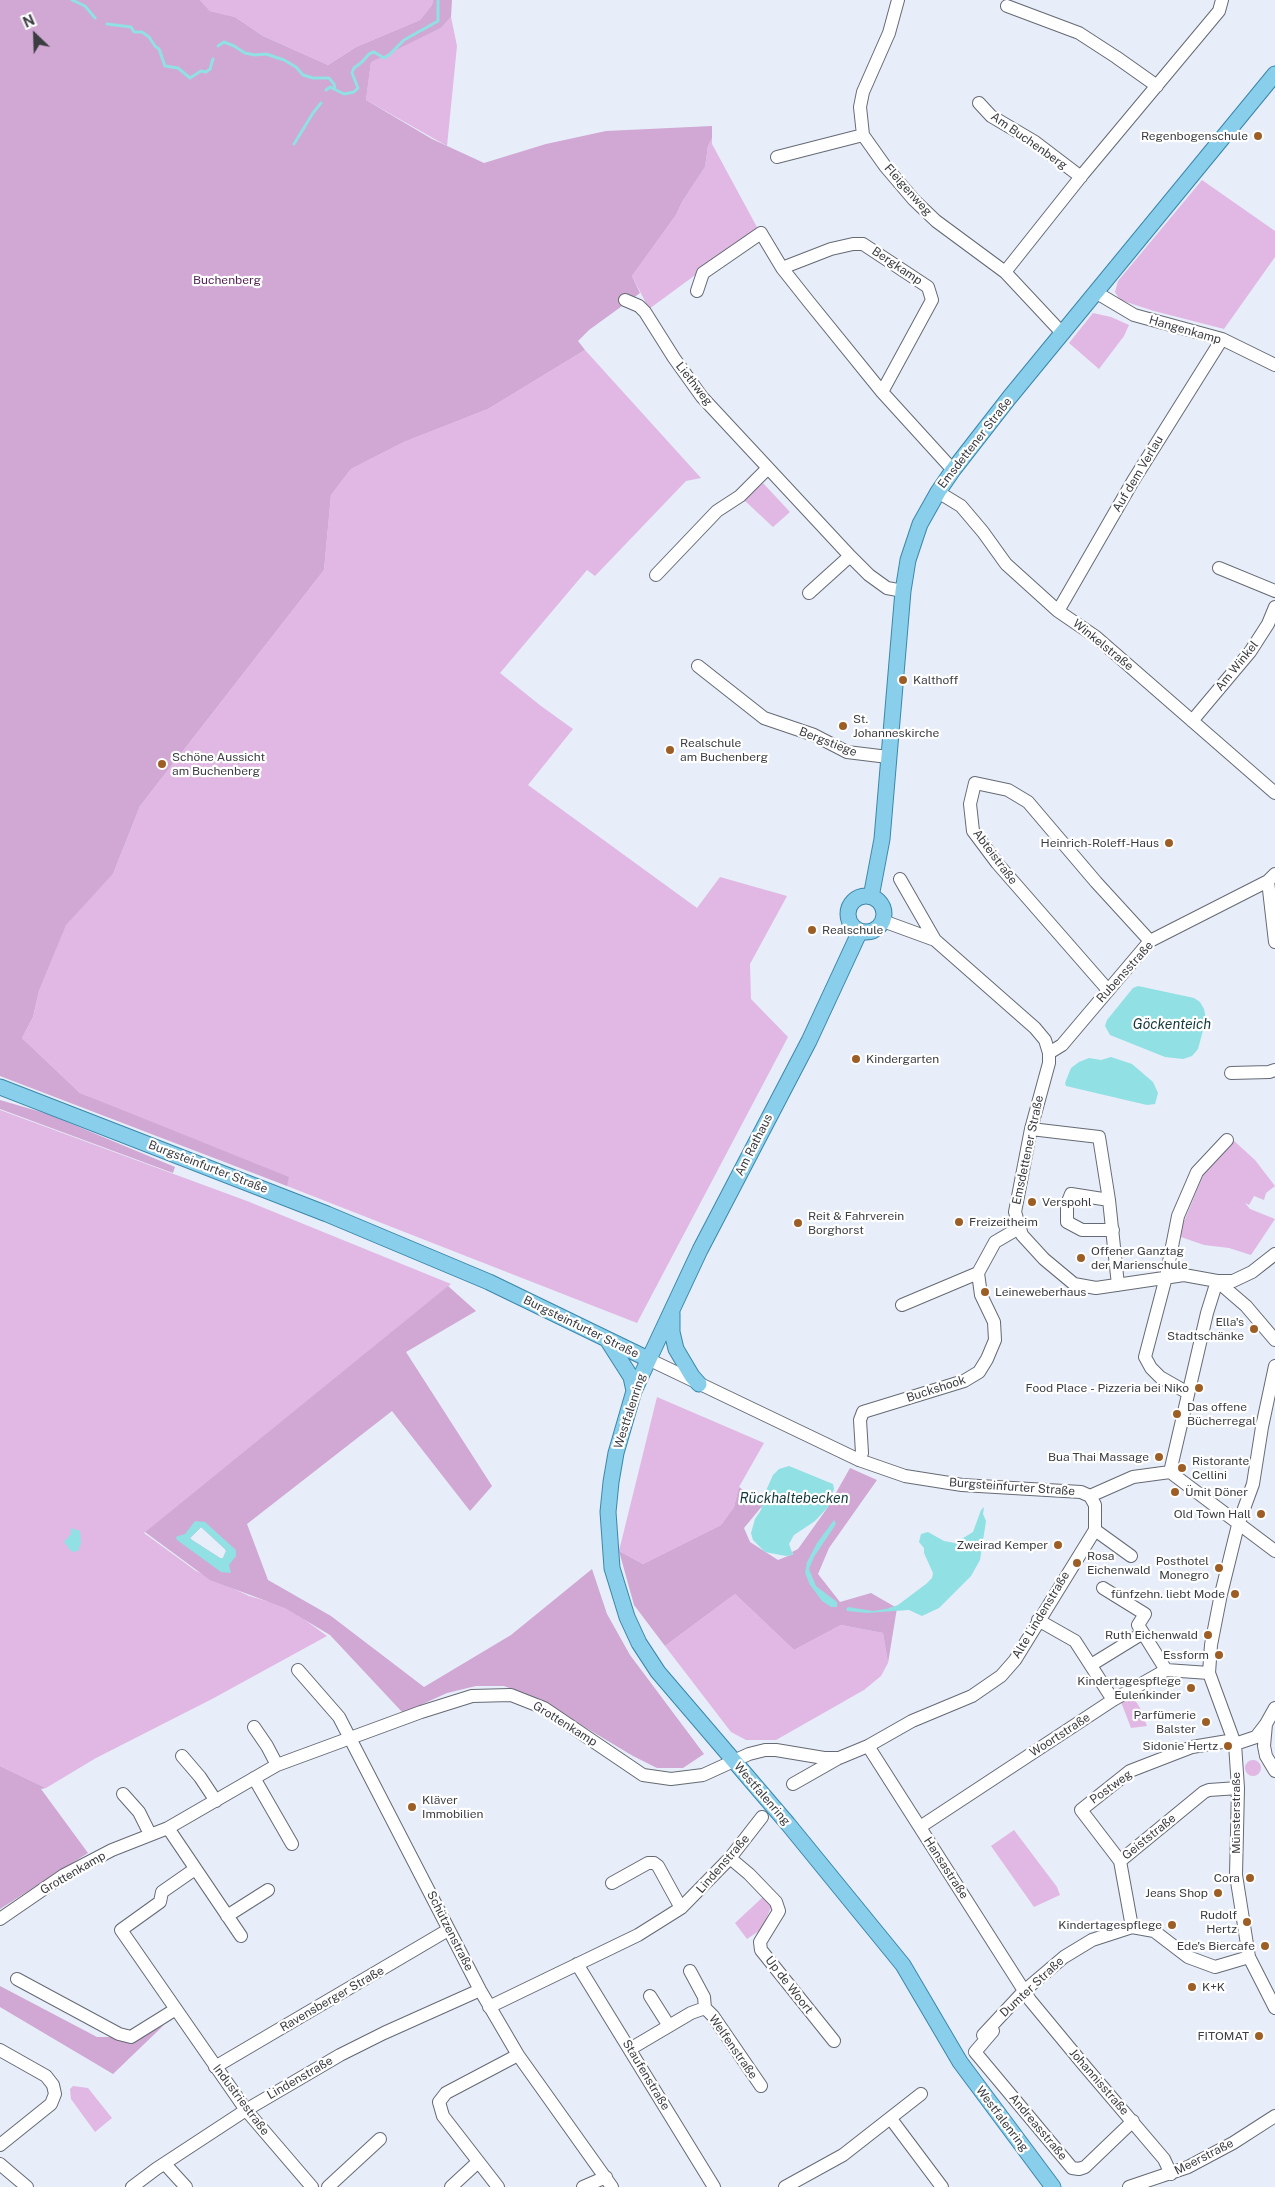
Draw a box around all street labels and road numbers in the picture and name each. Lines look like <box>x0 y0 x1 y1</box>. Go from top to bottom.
street label: Am Buchenberg <box>988 109 1070 173</box>
street label: Fleigenweg <box>881 161 935 219</box>
street label: Bergkamp <box>869 244 925 288</box>
street label: Hangenkamp <box>1147 313 1223 347</box>
street label: Liethweg <box>673 359 715 409</box>
street label: Emsdettener Straße <box>935 395 1015 491</box>
street label: Auf dem Verlau <box>1110 433 1166 515</box>
street label: Winkelstraße <box>1070 616 1136 674</box>
street label: Am Winkel <box>1212 638 1262 694</box>
street label: Bergstiege <box>797 724 859 760</box>
street label: Abteistraße <box>970 827 1020 887</box>
street label: Rubensstraße <box>1094 938 1156 1006</box>
street label: Emsdettener Straße <box>1009 1094 1047 1206</box>
street label: Am Rathaus <box>732 1112 776 1178</box>
street label: Burgsteinfurter Straße <box>146 1138 270 1196</box>
street label: Burgsteinfurter Straße <box>521 1293 641 1361</box>
street label: Westfalenring <box>611 1371 649 1451</box>
street label: Buckshook <box>905 1373 967 1405</box>
street label: Burgsteinfurter Straße <box>948 1475 1076 1499</box>
street label: Alte Lindenstraße <box>1009 1569 1073 1661</box>
street label: Grottenkamp <box>530 1699 600 1749</box>
street label: Woortstraße <box>1027 1710 1093 1760</box>
street label: Westfalenring <box>731 1760 793 1828</box>
street label: Postweg <box>1087 1767 1135 1807</box>
street label: Münsterstraße <box>1229 1772 1243 1854</box>
street label: Geiststraße <box>1119 1811 1179 1863</box>
street label: Lindenstraße <box>694 1832 752 1896</box>
street label: Hansastraße <box>921 1834 971 1902</box>
street label: Grottenkamp <box>38 1849 108 1897</box>
street label: Schützenstraße <box>424 1889 476 1973</box>
street label: Up de Woort <box>762 1953 816 2017</box>
street label: Dumter Straße <box>997 1954 1067 2020</box>
street label: Ravensberger Straße <box>277 1963 387 2035</box>
street label: Welfenstraße <box>706 2012 760 2082</box>
street label: Staufenstraße <box>619 2037 673 2113</box>
street label: Johannisstraße <box>1066 2046 1132 2118</box>
street label: Lindenstraße <box>265 2053 335 2103</box>
street label: Industriestraße <box>210 2062 272 2138</box>
street label: Westfalenring <box>973 2083 1031 2155</box>
street label: Andreasstraße <box>1006 2091 1070 2163</box>
street label: Meerstraße <box>1172 2136 1236 2178</box>

